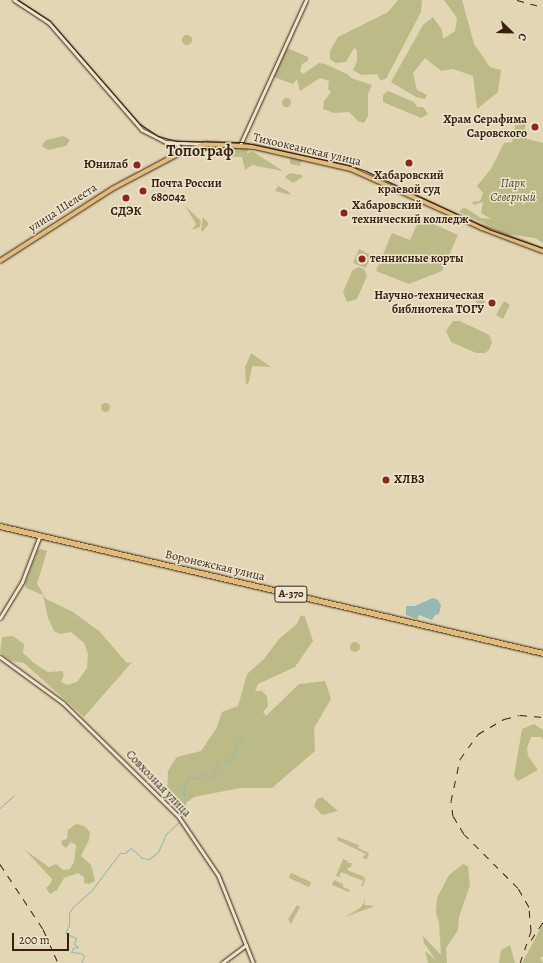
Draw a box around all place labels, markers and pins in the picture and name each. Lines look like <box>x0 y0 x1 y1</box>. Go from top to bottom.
place label: Храм Серафима Саровского <box>443 113 527 141</box>
marker: Храм Серафима Саровского <box>530 122 540 132</box>
place label: Юнилаб <box>84 158 128 172</box>
marker: Хабаровский краевой суд <box>404 158 414 168</box>
marker: Юнилаб <box>131 159 143 171</box>
place label: Хабаровский краевой суд <box>374 169 444 197</box>
place label: Почта России 680042 <box>151 177 222 205</box>
marker: Почта России 680042 <box>138 186 148 196</box>
marker: СДЭК <box>121 193 131 203</box>
place label: Хабаровский технический колледж <box>352 199 469 227</box>
place label: СДЭК <box>111 205 141 219</box>
marker: Хабаровский технический колледж <box>339 208 349 218</box>
place label: теннисные корты <box>370 252 463 266</box>
marker: теннисные корты <box>357 254 367 264</box>
place label: Научно-техническая библиотека ТОГУ <box>374 289 484 317</box>
marker: Научно-техническая библиотека ТОГУ <box>487 298 497 308</box>
place label: ХЛВЗ <box>394 473 424 487</box>
marker: ХЛВЗ <box>381 475 391 485</box>

